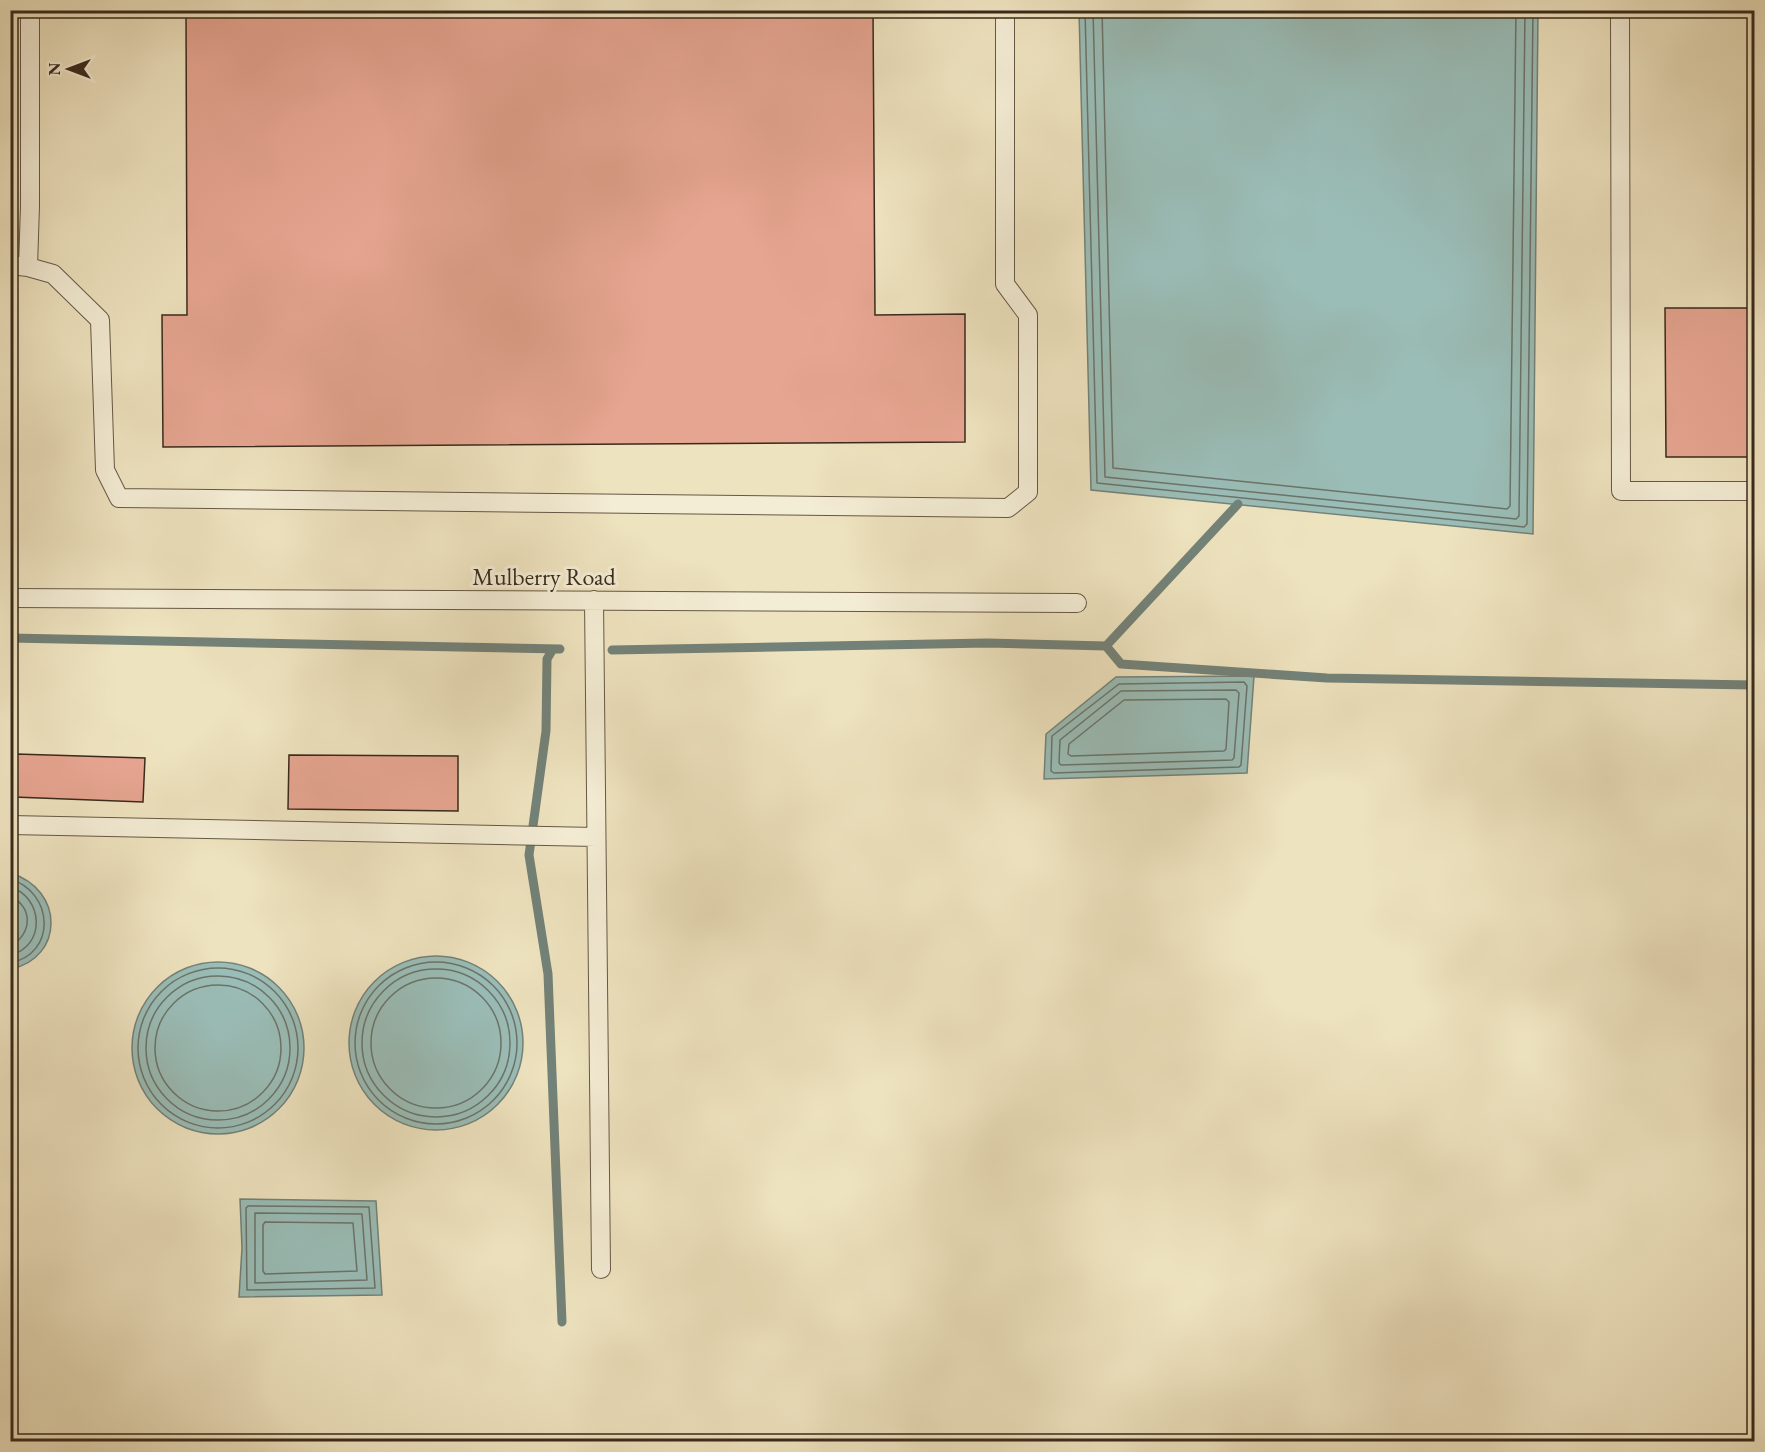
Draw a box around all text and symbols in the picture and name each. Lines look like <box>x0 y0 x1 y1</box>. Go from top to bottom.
north arrow <box>39 39 99 99</box>
text: N <box>44 62 65 75</box>
street label: Mulberry Road <box>472 561 617 592</box>

